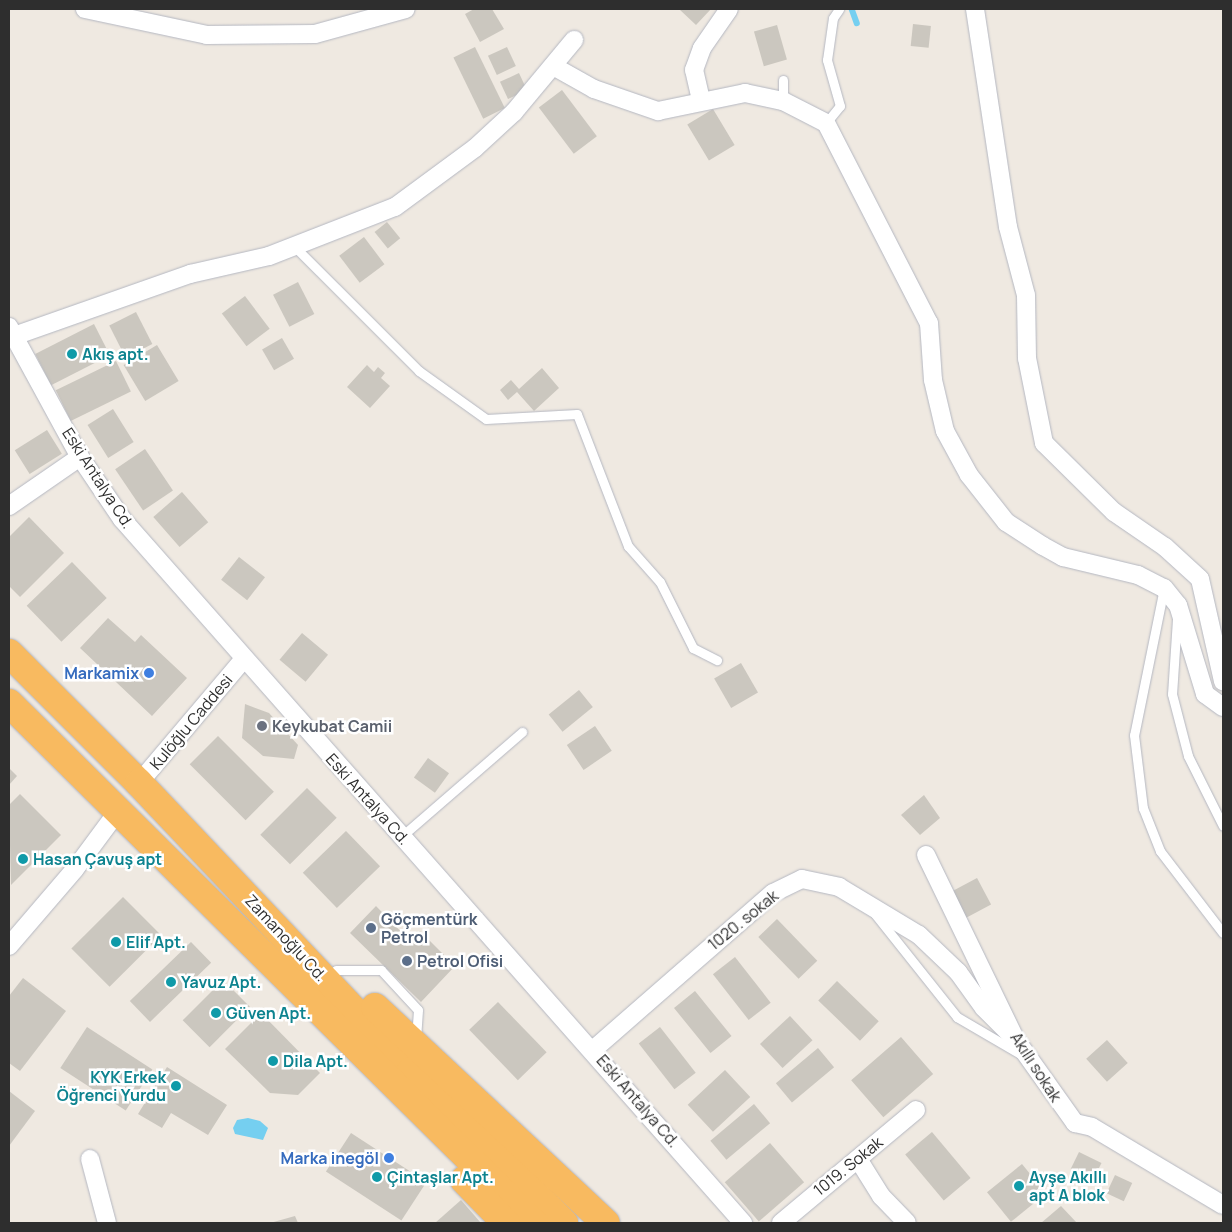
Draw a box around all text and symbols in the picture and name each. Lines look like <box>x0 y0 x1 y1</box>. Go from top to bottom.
place label: Akış apt. <box>82 344 149 364</box>
marker: Akış apt. <box>66 348 78 360</box>
street label: Eski Antalya Cd. <box>58 424 138 532</box>
place label: Markamix <box>64 663 139 683</box>
marker: Markamix <box>143 667 155 679</box>
street label: Kulöğlu Caddesi <box>146 671 236 773</box>
place label: Keykubat Camii <box>272 716 392 736</box>
marker: Keykubat Camii <box>256 720 268 732</box>
street label: Eski Antalya Cd. <box>322 749 414 849</box>
place label: Hasan Çavuş apt <box>33 849 162 869</box>
marker: Hasan Çavuş apt <box>17 853 29 865</box>
street label: 1020. sokak <box>704 886 782 954</box>
street label: Zamanoğlu Cd. <box>241 891 331 985</box>
place label: Göçmentürk Petrol <box>381 909 477 947</box>
marker: Göçmentürk Petrol <box>365 922 377 934</box>
place label: Elif Apt. <box>126 932 186 952</box>
marker: Elif Apt. <box>110 936 122 948</box>
place label: Petrol Ofisi <box>417 951 503 971</box>
marker: Petrol Ofisi <box>401 955 413 967</box>
place label: Yavuz Apt. <box>181 972 261 992</box>
marker: Yavuz Apt. <box>165 976 177 988</box>
place label: Güven Apt. <box>226 1003 311 1023</box>
marker: Güven Apt. <box>210 1007 222 1019</box>
street label: Akıllı sokak <box>1006 1029 1066 1105</box>
place label: Dila Apt. <box>283 1051 348 1071</box>
street label: Eski Antalya Cd. <box>593 1051 683 1151</box>
marker: Dila Apt. <box>267 1055 279 1067</box>
place label: KYK Erkek Öğrenci Yurdu <box>57 1067 166 1105</box>
marker: KYK Erkek Öğrenci Yurdu <box>170 1080 182 1092</box>
street label: 1019. Sokak <box>810 1132 886 1200</box>
place label: Marka inegöl <box>280 1148 379 1168</box>
marker: Marka inegöl <box>383 1152 395 1164</box>
place label: Çintaşlar Apt. <box>387 1167 494 1187</box>
place label: Ayşe Akıllı apt A blok <box>1029 1167 1107 1205</box>
marker: Çintaşlar Apt. <box>371 1171 383 1183</box>
marker: Ayşe Akıllı apt A blok <box>1013 1180 1025 1192</box>

